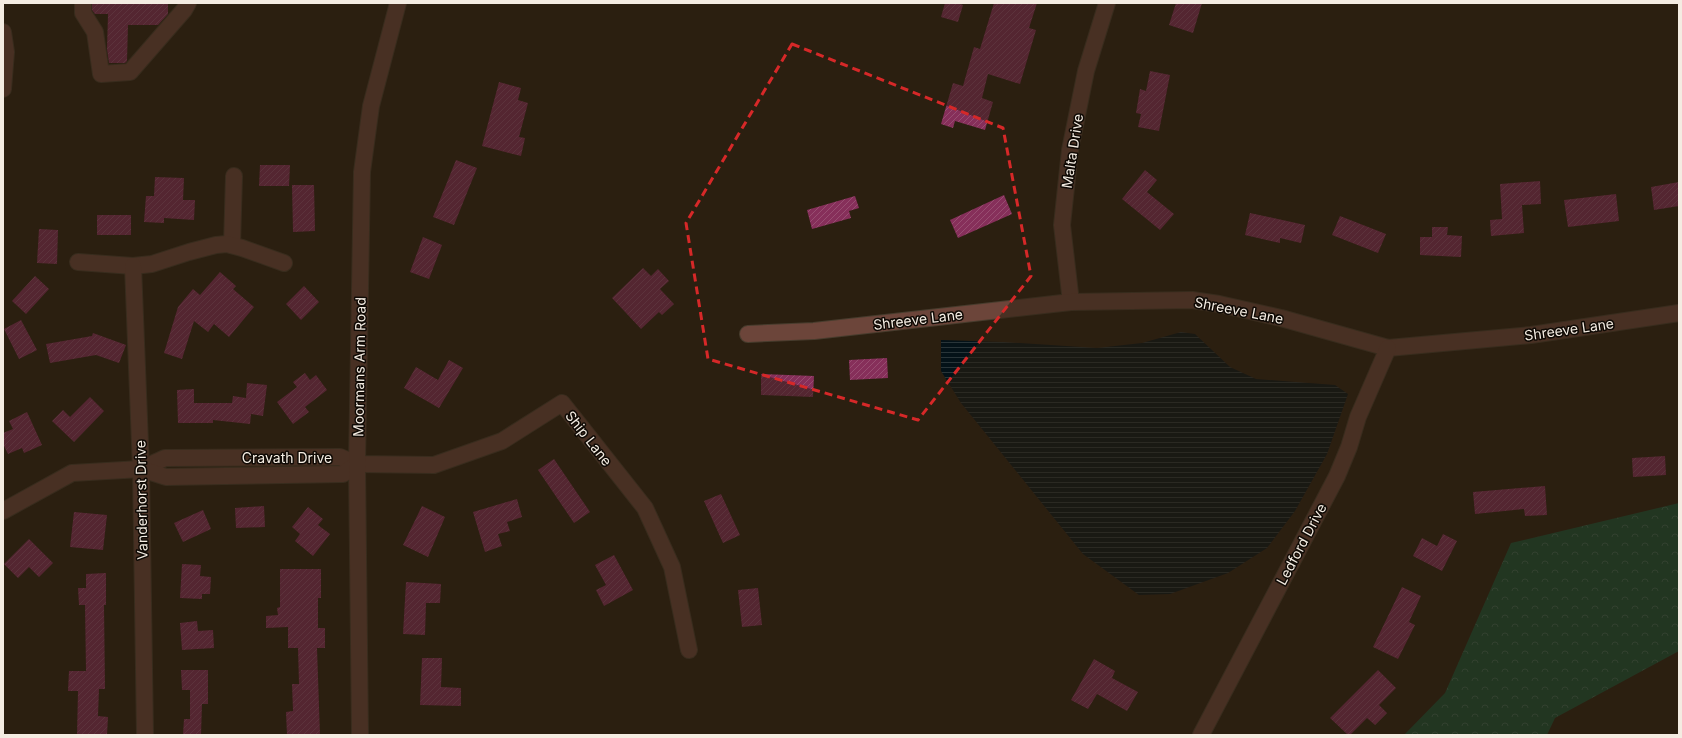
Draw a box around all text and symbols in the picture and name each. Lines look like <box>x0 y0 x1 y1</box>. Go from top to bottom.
street label: Malta Drive <box>1058 112 1086 190</box>
street label: Shreeve Lane <box>1193 293 1285 327</box>
street label: Moormans Arm Road <box>349 297 369 437</box>
street label: Shreeve Lane <box>872 305 964 333</box>
street label: Shreeve Lane <box>1523 314 1615 344</box>
street label: Ship Lane <box>562 407 616 469</box>
street label: Vanderhorst Drive <box>131 440 151 560</box>
street label: Cravath Drive <box>242 449 332 466</box>
street label: Ledford Drive <box>1272 500 1330 588</box>

